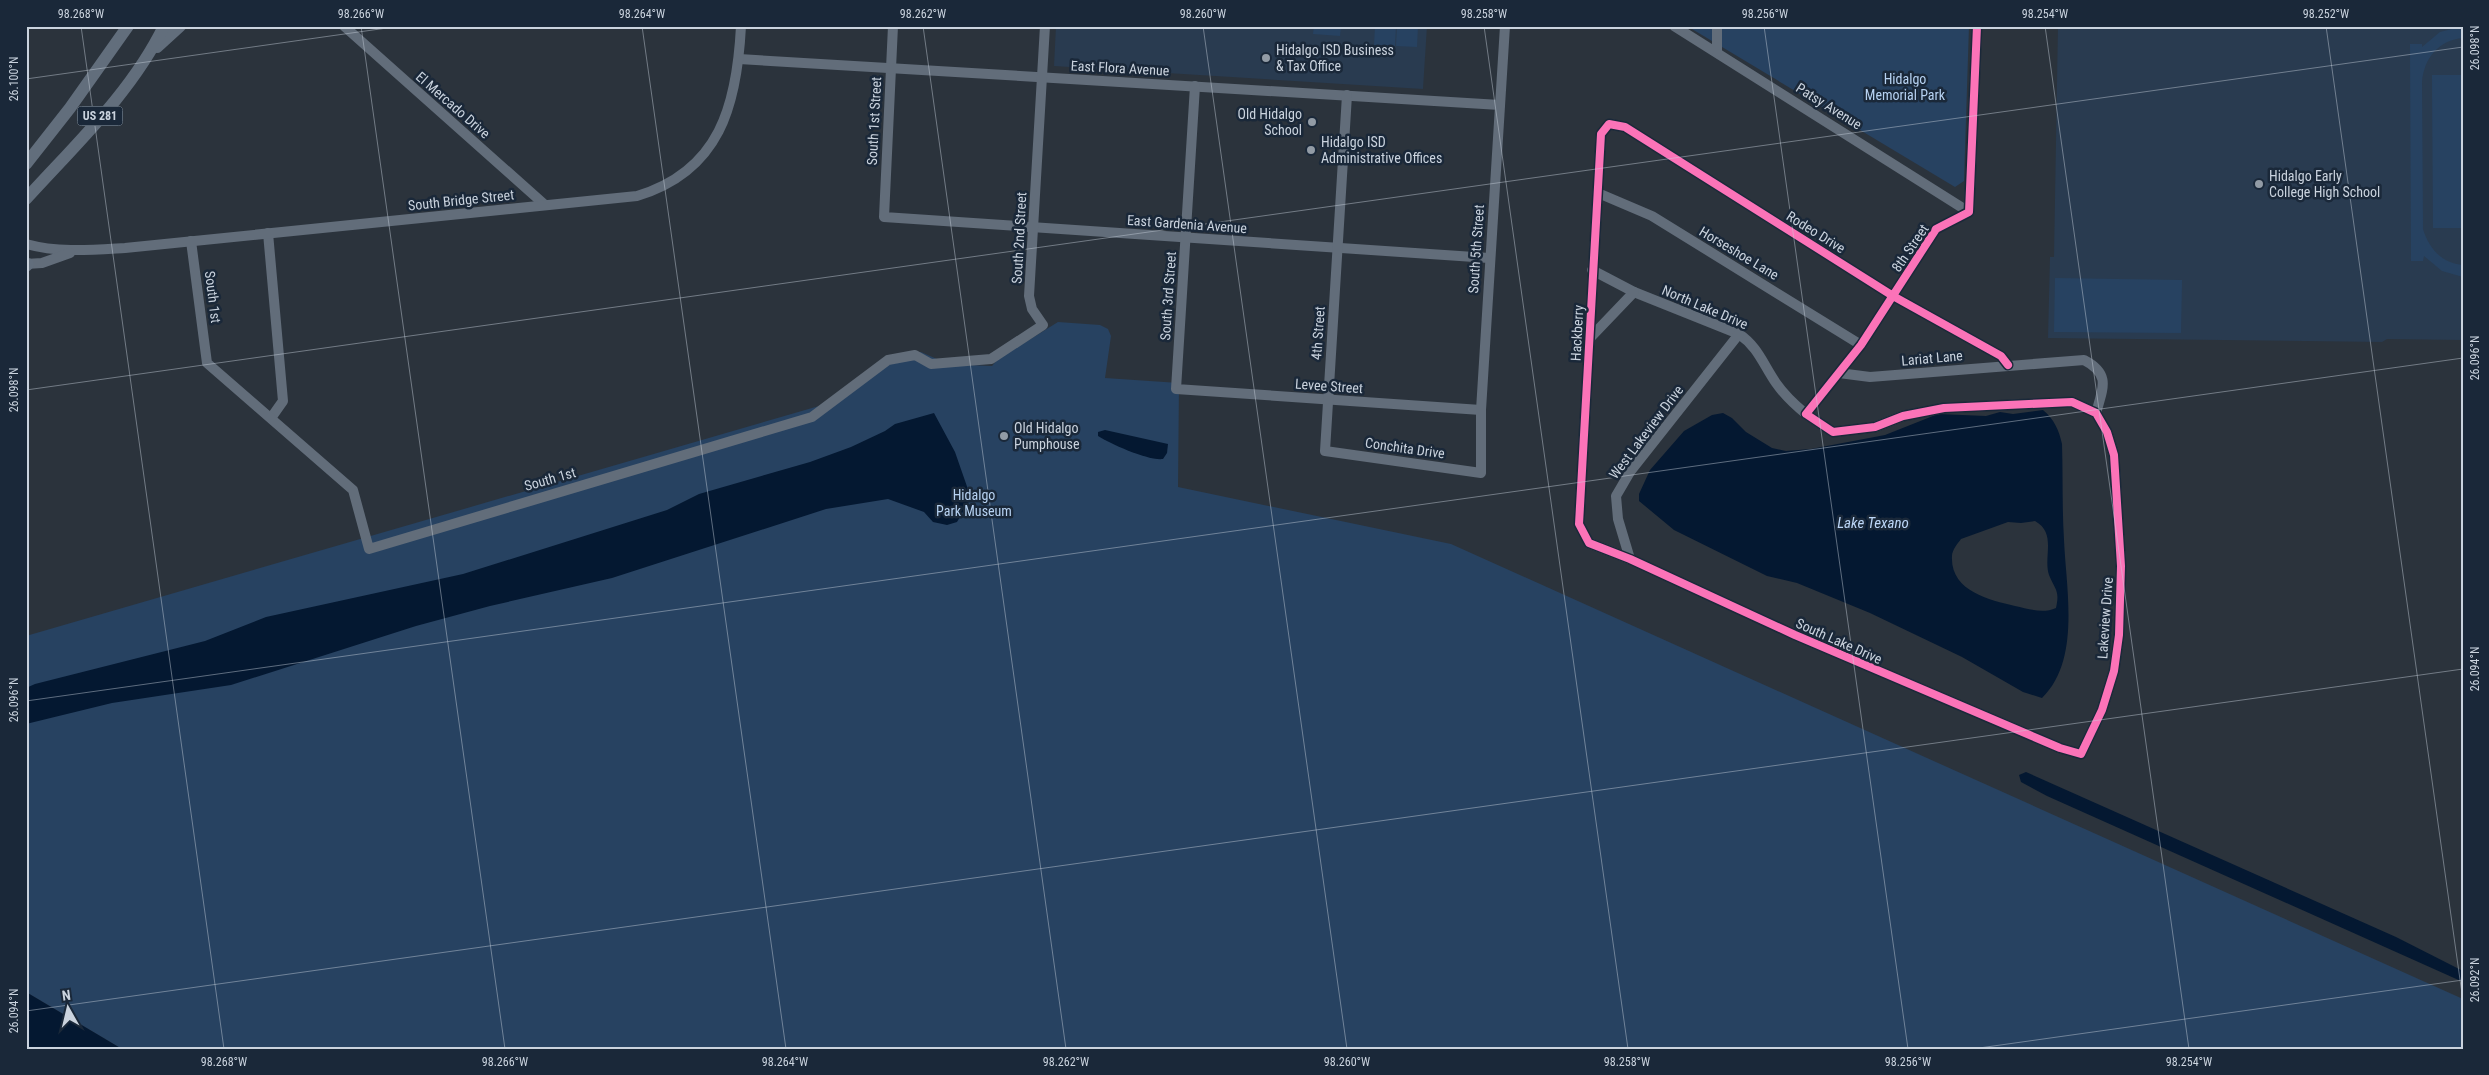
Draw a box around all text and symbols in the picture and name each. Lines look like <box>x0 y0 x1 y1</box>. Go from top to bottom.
text: 98.268°W <box>58 7 104 21</box>
text: 98.266°W <box>338 7 384 21</box>
text: 98.264°W <box>619 7 665 21</box>
text: 98.262°W <box>900 7 946 21</box>
text: 98.260°W <box>1180 7 1226 21</box>
text: 98.258°W <box>1461 7 1507 21</box>
text: 98.256°W <box>1742 7 1788 21</box>
text: 98.254°W <box>2022 7 2068 21</box>
text: 98.252°W <box>2303 7 2349 21</box>
text: 26.098°N <box>2468 26 2482 70</box>
place label: Hidalgo ISD Business & Tax Office <box>1276 42 1394 74</box>
marker: Hidalgo ISD Business & Tax Office <box>1260 52 1272 64</box>
text: 26.100°N <box>7 57 21 101</box>
street label: East Flora Avenue <box>1070 57 1170 79</box>
street label: El Mercado Drive <box>413 68 494 142</box>
park label: Hidalgo Memorial Park <box>1865 71 1946 103</box>
street label: South 1st Street <box>864 76 884 166</box>
street label: Patsy Avenue <box>1793 80 1865 133</box>
road number: US 281 <box>78 106 122 125</box>
place label: Old Hidalgo School <box>1238 106 1302 138</box>
marker: Old Hidalgo School <box>1306 116 1318 128</box>
place label: Hidalgo ISD Administrative Offices <box>1321 134 1442 166</box>
marker: Hidalgo ISD Administrative Offices <box>1305 144 1317 156</box>
place label: Hidalgo Early College High School <box>2269 168 2380 200</box>
marker: Hidalgo Early College High School <box>2253 178 2265 190</box>
street label: South Bridge Street <box>407 186 515 214</box>
street label: South 2nd Street <box>1009 192 1029 284</box>
street label: South 5th Street <box>1465 204 1487 294</box>
street label: Rodeo Drive <box>1784 208 1849 257</box>
street label: East Gardenia Avenue <box>1126 212 1248 236</box>
street label: 8th Street <box>1888 221 1932 275</box>
street label: Horseshoe Lane <box>1696 223 1782 283</box>
street label: South 3rd Street <box>1157 251 1179 341</box>
street label: South 1st <box>202 270 224 324</box>
street label: North Lake Drive <box>1660 282 1751 332</box>
street label: Hackberry <box>1568 304 1586 361</box>
street label: 4th Street <box>1308 306 1328 360</box>
text: 26.096°N <box>2468 336 2482 380</box>
street label: Lariat Lane <box>1901 347 1964 369</box>
text: 26.098°N <box>7 368 21 412</box>
street label: Levee Street <box>1294 376 1364 396</box>
street label: West Lakeview Drive <box>1606 382 1687 482</box>
place label: Old Hidalgo Pumphouse <box>1014 420 1080 452</box>
marker: Old Hidalgo Pumphouse <box>998 430 1010 442</box>
street label: Conchita Drive <box>1364 434 1446 462</box>
street label: South 1st <box>523 464 577 494</box>
park label: Hidalgo Park Museum <box>936 487 1012 519</box>
water label: Lake Texano <box>1837 514 1909 532</box>
street label: Lakeview Drive <box>2094 576 2116 659</box>
street label: South Lake Drive <box>1794 615 1885 667</box>
text: 26.094°N <box>2468 647 2482 691</box>
text: 26.096°N <box>7 678 21 722</box>
text: 26.092°N <box>2468 958 2482 1002</box>
north arrow <box>42 982 92 1032</box>
text: N <box>61 987 72 1004</box>
text: 26.094°N <box>7 989 21 1033</box>
text: 98.268°W <box>201 1055 247 1069</box>
text: 98.266°W <box>482 1055 528 1069</box>
text: 98.264°W <box>762 1055 808 1069</box>
text: 98.262°W <box>1043 1055 1089 1069</box>
text: 98.260°W <box>1324 1055 1370 1069</box>
text: 98.258°W <box>1604 1055 1650 1069</box>
text: 98.256°W <box>1885 1055 1931 1069</box>
text: 98.254°W <box>2166 1055 2212 1069</box>

